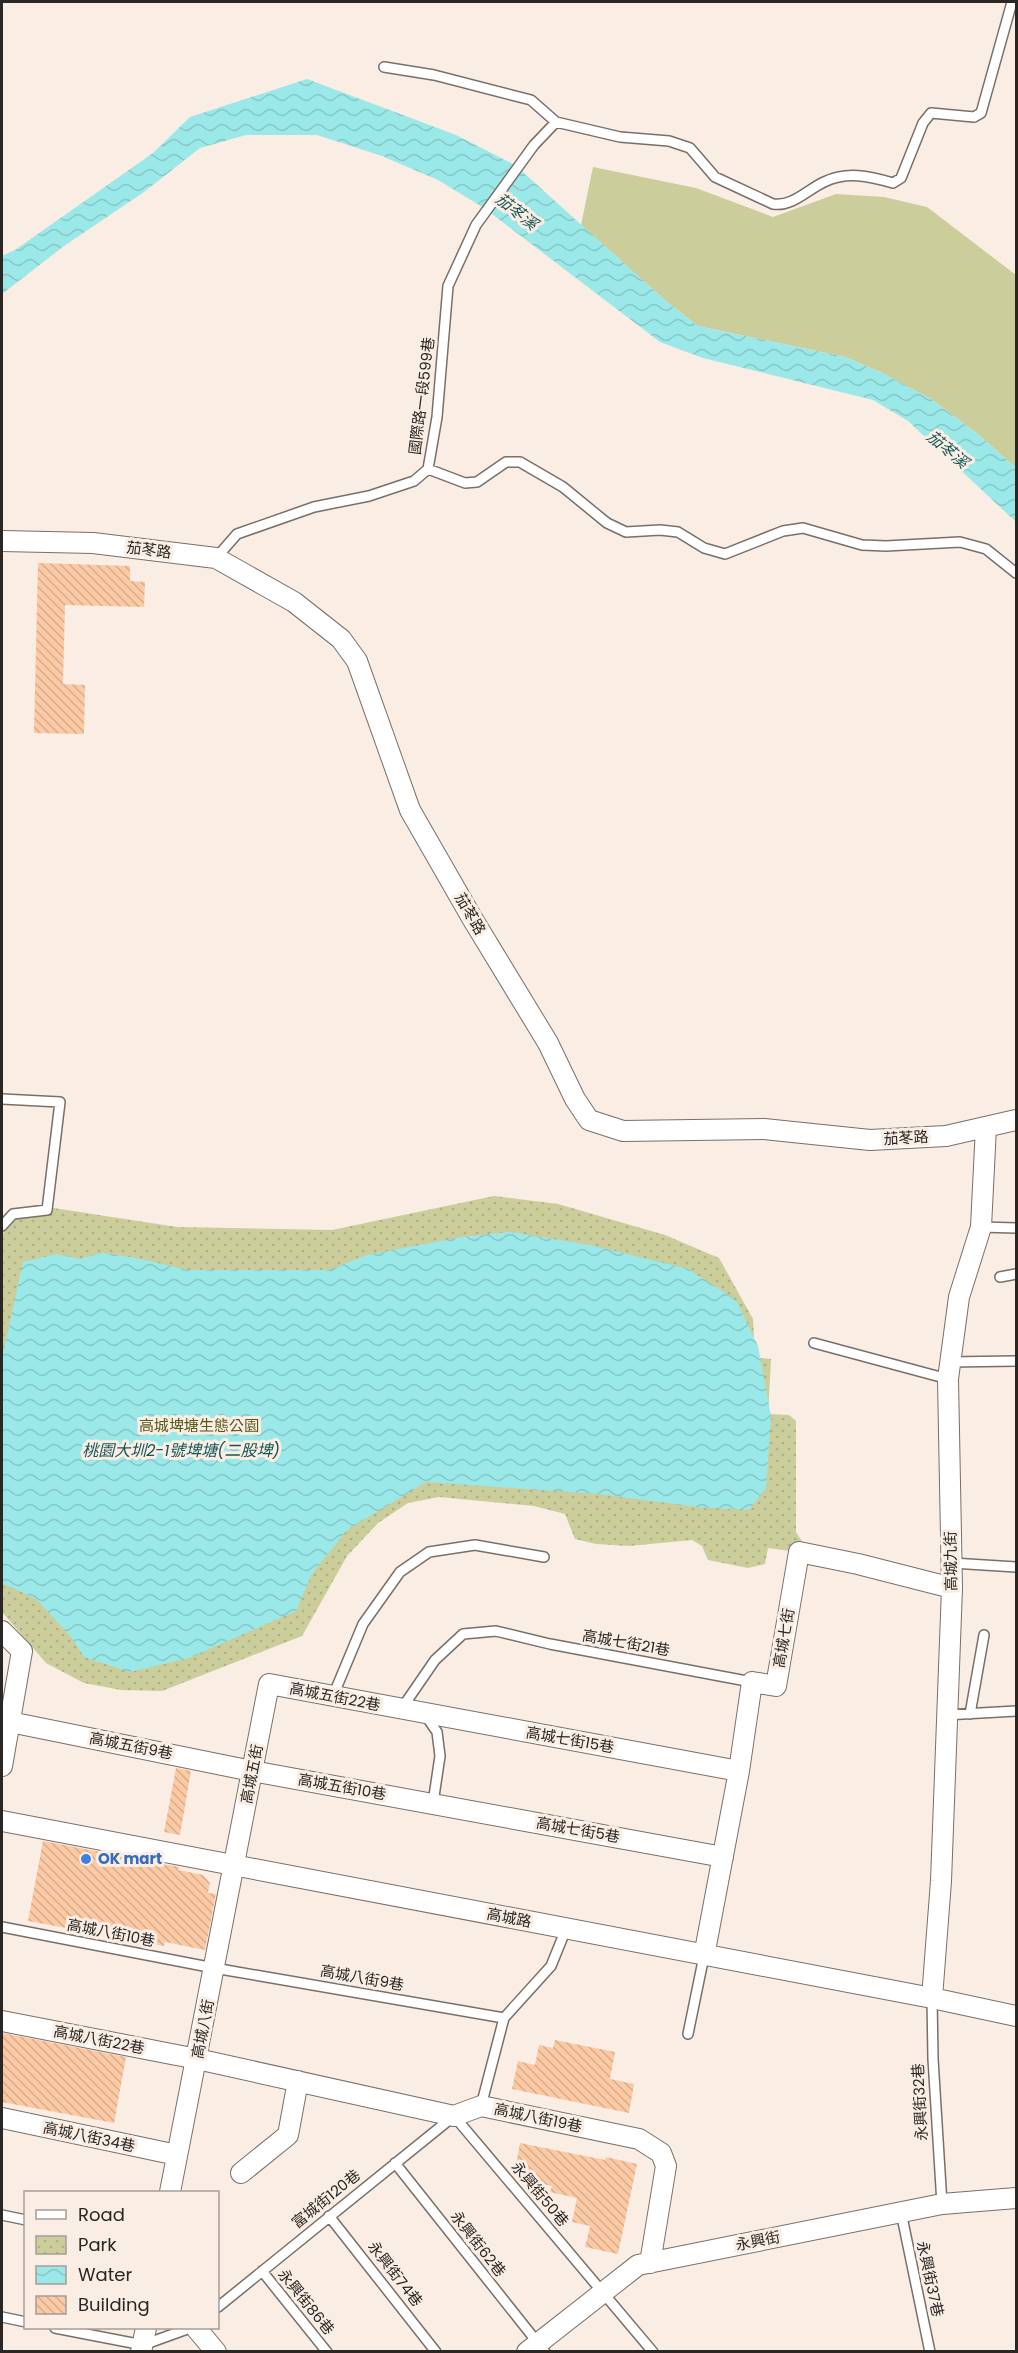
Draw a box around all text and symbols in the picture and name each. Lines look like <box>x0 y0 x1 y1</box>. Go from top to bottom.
water label: 茄苳溪 <box>491 188 544 236</box>
street label: 國際路一段599巷 <box>404 336 439 456</box>
water label: 茄苳溪 <box>922 425 975 475</box>
street label: 茄苳路 <box>125 536 173 563</box>
street label: 茄苳路 <box>450 889 491 938</box>
street label: 茄苳路 <box>883 1126 929 1149</box>
park label: 高城埤塘生態公園 <box>139 1415 259 1436</box>
water label: 桃園大圳2-1號埤塘(二股埤) <box>82 1439 280 1462</box>
street label: 高城九街 <box>939 1531 962 1591</box>
street label: 高城七街 <box>768 1607 799 1669</box>
street label: 高城七街21巷 <box>581 1624 671 1661</box>
street label: 高城五街22巷 <box>288 1677 382 1716</box>
street label: 高城七街15巷 <box>524 1721 616 1758</box>
street label: 高城五街9巷 <box>88 1727 175 1764</box>
street label: 高城五街 <box>235 1742 268 1805</box>
street label: 高城五街10巷 <box>296 1768 388 1805</box>
street label: 高城七街5巷 <box>535 1812 621 1847</box>
place label: OK mart <box>98 1848 162 1869</box>
marker: OK mart <box>79 1852 93 1866</box>
street label: 高城路 <box>485 1903 533 1932</box>
street label: 高城八街10巷 <box>65 1914 157 1951</box>
street label: 高城八街9巷 <box>319 1960 405 1995</box>
street label: 高城八街 <box>186 1997 219 2060</box>
street label: 高城八街22巷 <box>52 2020 146 2059</box>
street label: 永興街32巷 <box>907 2063 932 2141</box>
street label: 高城八街19巷 <box>492 2098 584 2137</box>
street label: 高城八街34巷 <box>41 2117 137 2156</box>
street label: 永興街50巷 <box>507 2157 574 2231</box>
street label: 富城街120巷 <box>287 2164 364 2233</box>
legend <box>24 2191 219 2329</box>
text: Road <box>78 2202 125 2227</box>
street label: 永興街62巷 <box>446 2206 511 2281</box>
street label: 永興街 <box>734 2226 782 2255</box>
text: Park <box>78 2232 117 2257</box>
street label: 永興街74巷 <box>363 2237 428 2311</box>
street label: 永興街37巷 <box>912 2239 949 2319</box>
text: Water <box>78 2262 132 2287</box>
street label: 永興街86巷 <box>273 2264 339 2339</box>
text: Building <box>78 2292 150 2317</box>

